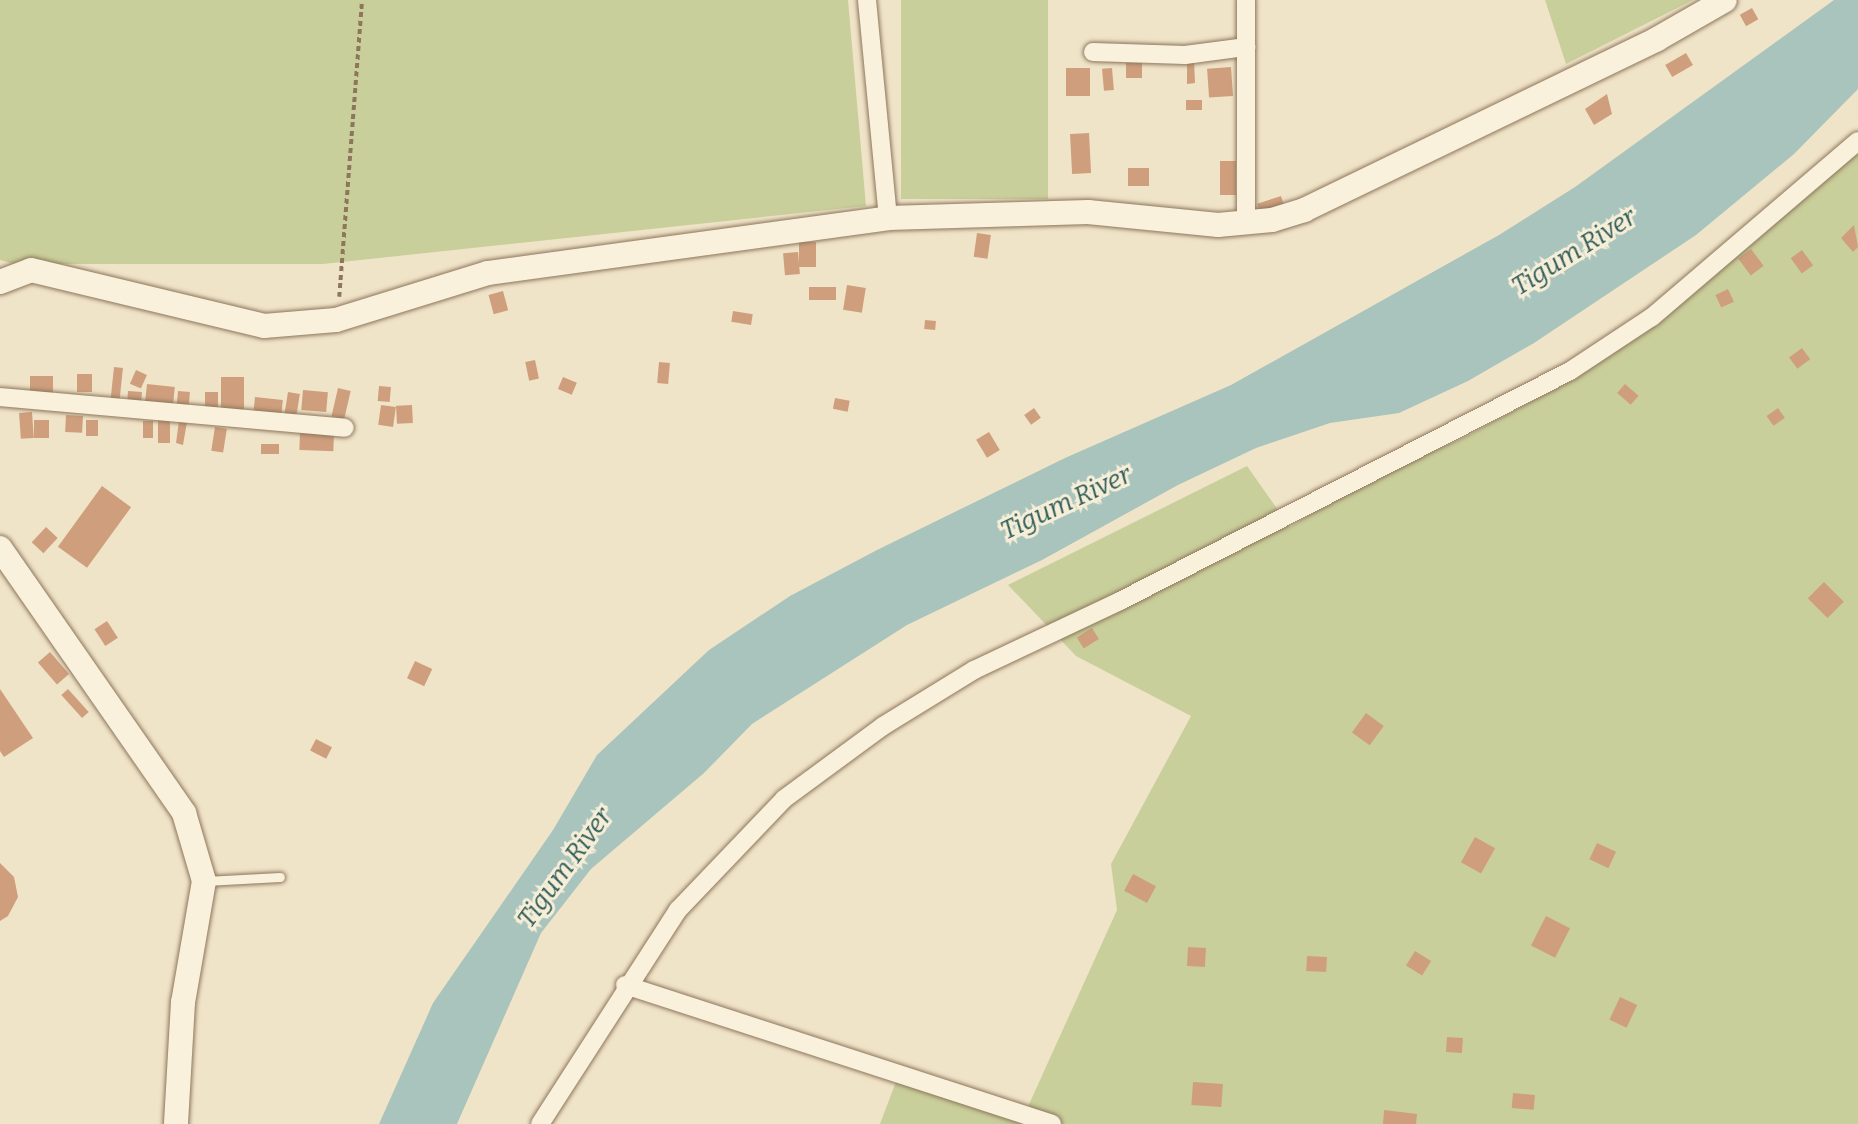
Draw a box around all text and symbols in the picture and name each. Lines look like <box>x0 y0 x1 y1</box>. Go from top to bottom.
water label: Tigum River <box>1506 202 1642 302</box>
water label: Tigum River <box>996 459 1136 547</box>
water label: Tigum River <box>511 802 619 934</box>

